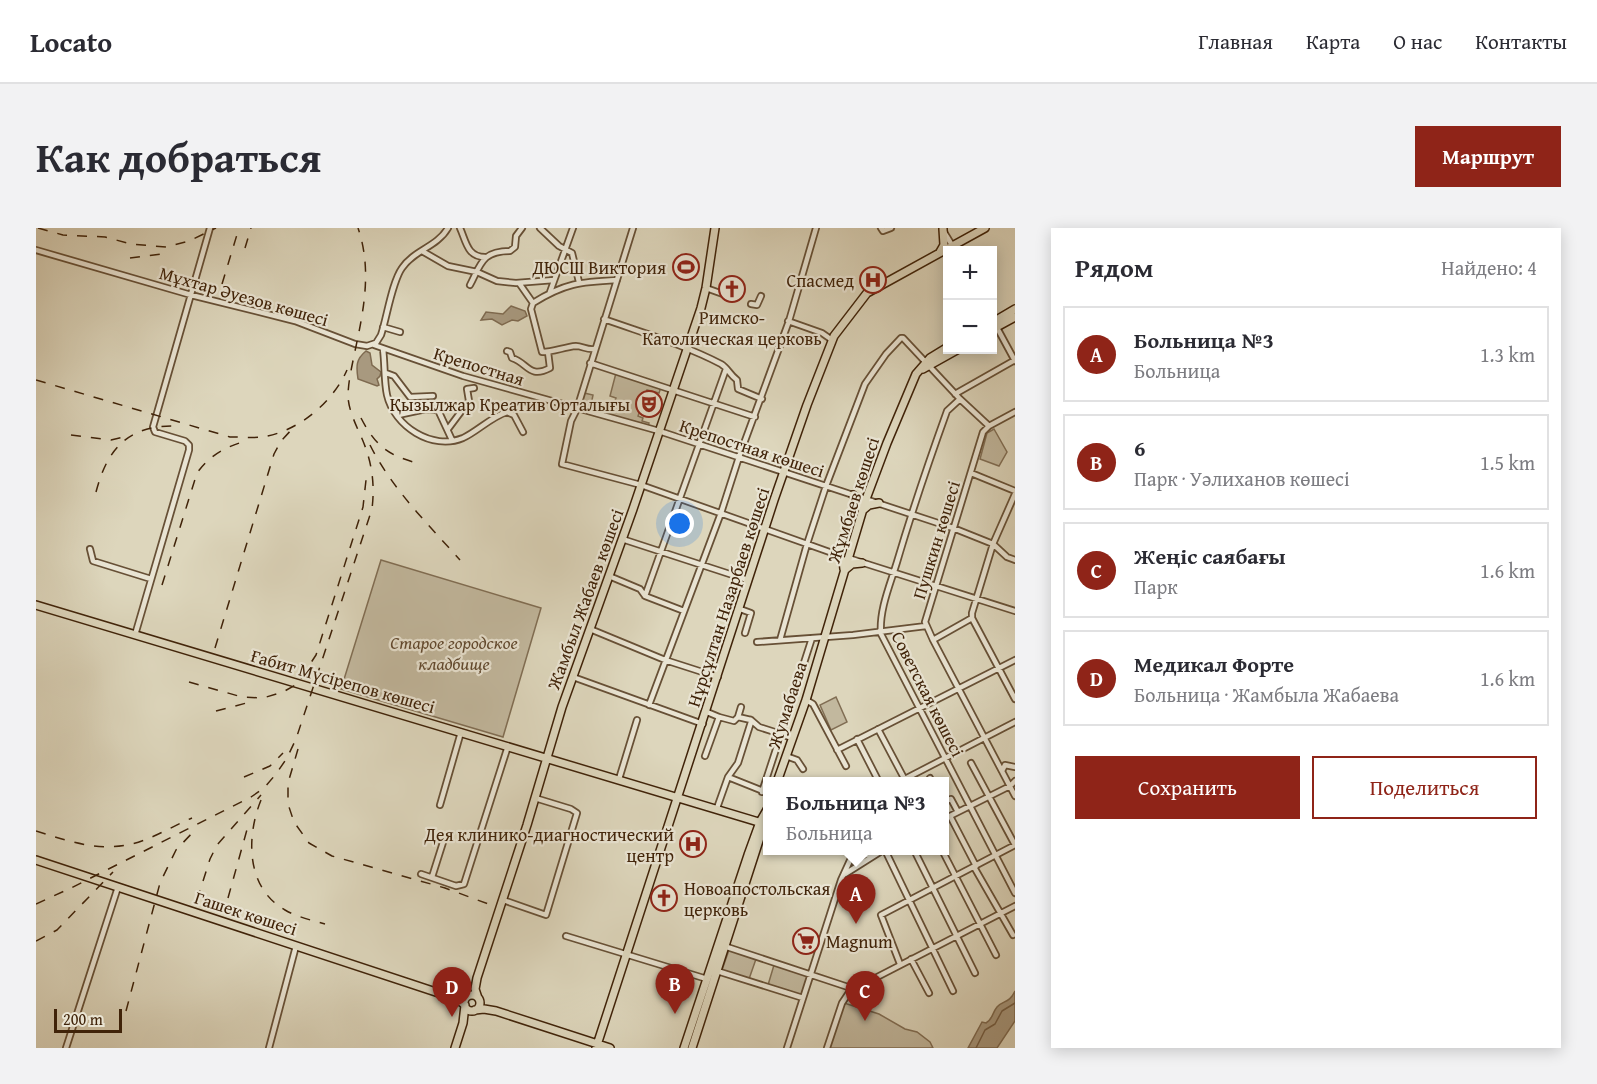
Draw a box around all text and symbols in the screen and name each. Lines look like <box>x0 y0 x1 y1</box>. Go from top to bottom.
text: Locato <box>30 21 112 62</box>
text: Главная <box>1198 26 1273 57</box>
text: Карта <box>1306 26 1360 57</box>
text: О нас <box>1393 26 1442 57</box>
text: Контакты <box>1475 26 1567 57</box>
text: Как добраться <box>36 126 321 187</box>
button: Маршрут <box>1415 126 1561 187</box>
map controls <box>943 246 997 354</box>
button: + <box>943 246 997 300</box>
text: Рядом <box>1075 248 1153 287</box>
sports icon: ДЮСШ Виктория <box>671 252 701 282</box>
text: Найдено: 4 <box>1441 253 1537 282</box>
place label: ДЮСШ Виктория <box>532 254 666 281</box>
street label: Мұхтар Әуезов көшесі <box>156 259 332 333</box>
hospital icon: Спасмед <box>858 265 888 295</box>
place label: Спасмед <box>786 267 854 294</box>
church icon: Римско- Католическая церковь <box>717 274 747 304</box>
button: − <box>943 300 997 354</box>
place label: Римско- Католическая церковь <box>642 304 822 352</box>
text: Больница №3 <box>1134 324 1274 356</box>
street label: Крепостная <box>430 339 528 393</box>
text: A <box>1090 340 1103 369</box>
text: 1.3 km <box>1480 340 1535 369</box>
text: Больница <box>1134 356 1220 385</box>
theatre icon: Қызылжар Креатив Орталығы <box>634 389 664 419</box>
place label: Қызылжар Креатив Орталығы <box>390 391 630 418</box>
street label: Крепостная көшесі <box>676 412 828 484</box>
text: 6 <box>1134 432 1145 464</box>
street label: Жұмбаев көшесі <box>820 434 886 567</box>
text: B <box>1090 448 1103 477</box>
text: 1.5 km <box>1480 448 1535 477</box>
text: Парк · Уәлиханов көшесі <box>1134 464 1350 493</box>
street label: Пушкин көшесі <box>905 477 967 603</box>
street label: Нұрсұлтан Назарбаев көшесі <box>680 484 776 710</box>
street label: Жамбыл Жабаев көшесі <box>539 505 630 694</box>
your location <box>665 509 694 538</box>
text: Жеңіс саябағы <box>1134 540 1286 572</box>
text: C <box>1091 556 1102 585</box>
text: 1.6 km <box>1480 556 1535 585</box>
text: Парк <box>1134 572 1178 601</box>
street label: Советская көшесі <box>885 627 971 761</box>
park label: Старое городское кладбище <box>390 629 518 677</box>
street label: Ғабит Мүсірепов көшесі <box>248 642 438 720</box>
text: Медикал Форте <box>1134 648 1294 680</box>
street label: Жумабаева <box>760 658 814 753</box>
text: D <box>1090 664 1103 693</box>
text: 1.6 km <box>1480 664 1535 693</box>
text: Больница · Жамбыла Жабаева <box>1134 680 1399 709</box>
button: Сохранить <box>1075 756 1300 819</box>
button: Поделиться <box>1312 756 1537 819</box>
popup <box>763 777 949 855</box>
text: Больница №3 <box>786 786 926 818</box>
text: Больница <box>786 818 872 847</box>
place label: Дея клинико-диагностический центр <box>423 821 674 869</box>
hospital icon: Дея клинико-диагностический центр <box>678 829 708 859</box>
pin: A <box>836 874 876 924</box>
place label: Новоапостольская церковь <box>684 875 830 923</box>
church icon: Новоапостольская церковь <box>649 883 679 913</box>
street label: Гашек көшесі <box>191 884 301 942</box>
supermarket icon: Magnum <box>791 926 821 956</box>
place label: Magnum <box>826 928 893 955</box>
pin: B <box>656 964 694 1014</box>
pin: D <box>432 968 472 1017</box>
pin: C <box>846 972 884 1021</box>
scale bar <box>54 1006 122 1034</box>
text: 200 m <box>63 1007 103 1031</box>

